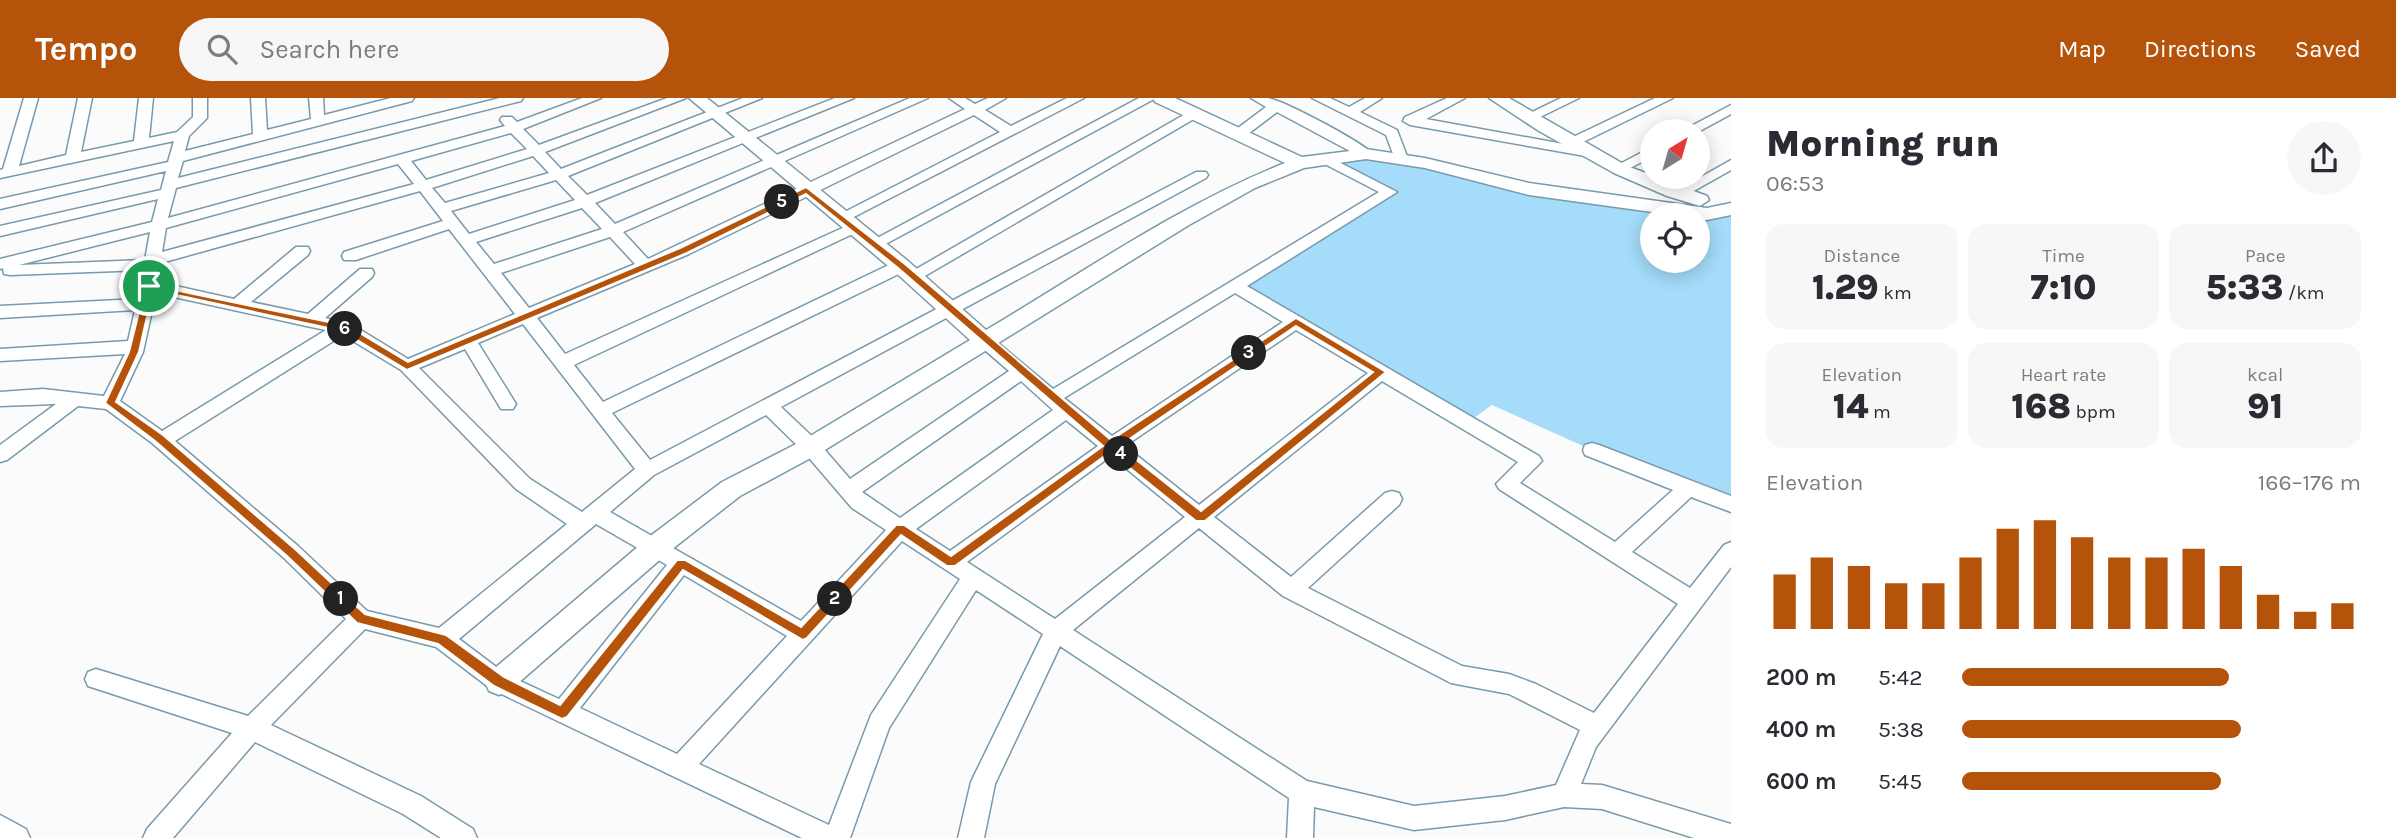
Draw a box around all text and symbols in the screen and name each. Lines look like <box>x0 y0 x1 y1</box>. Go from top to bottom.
search box <box>179 18 669 81</box>
text: Tempo <box>35 30 137 68</box>
icon: search <box>203 30 241 68</box>
text: Search here <box>259 34 399 65</box>
text: Map <box>2058 35 2106 63</box>
text: Directions <box>2144 35 2257 63</box>
text: Saved <box>2295 35 2361 63</box>
north arrow <box>1640 119 1710 189</box>
map controls <box>1640 119 1710 273</box>
text: Morning run <box>1766 121 2000 166</box>
button: share <box>2287 121 2361 195</box>
text: 06:53 <box>1766 170 1825 197</box>
pin: 5 <box>764 184 800 220</box>
text: 5 <box>776 190 787 212</box>
button: locate <box>1640 203 1710 273</box>
text: Distance <box>1823 245 1900 267</box>
text: Time <box>2042 245 2085 267</box>
text: Pace <box>2245 245 2285 267</box>
pin <box>119 256 179 316</box>
icon: arrive <box>130 267 168 305</box>
text: 1.29 <box>1812 267 1879 308</box>
text: 7:10 <box>2030 267 2097 308</box>
text: 5:33 <box>2206 267 2283 308</box>
text: km <box>1879 282 1912 304</box>
text: /km <box>2283 282 2325 304</box>
pin: 6 <box>328 312 362 346</box>
text: 6 <box>339 317 350 339</box>
pin: 3 <box>1232 336 1266 370</box>
text: 3 <box>1243 341 1254 363</box>
text: Elevation <box>1822 364 1902 386</box>
text: Heart rate <box>2021 364 2106 386</box>
text: kcal <box>2247 364 2283 386</box>
text: 14 <box>1833 386 1868 427</box>
text: 168 <box>2011 386 2071 427</box>
text: 91 <box>2247 386 2283 427</box>
text: m <box>1868 401 1891 423</box>
text: bpm <box>2071 401 2116 423</box>
pin: 4 <box>1104 436 1138 472</box>
text: 4 <box>1115 442 1126 464</box>
text: Elevation <box>1766 469 1863 496</box>
text: 166–176 m <box>2258 469 2361 496</box>
pin: 1 <box>324 582 358 616</box>
pin: 2 <box>818 582 852 616</box>
text: 1 <box>337 587 344 609</box>
text: 2 <box>829 587 840 609</box>
text: 200 m <box>1766 664 1837 691</box>
text: 5:42 <box>1878 664 1922 691</box>
text: 400 m <box>1766 716 1836 743</box>
text: 5:38 <box>1878 716 1924 743</box>
text: 600 m <box>1766 768 1837 795</box>
text: 5:45 <box>1878 768 1922 795</box>

